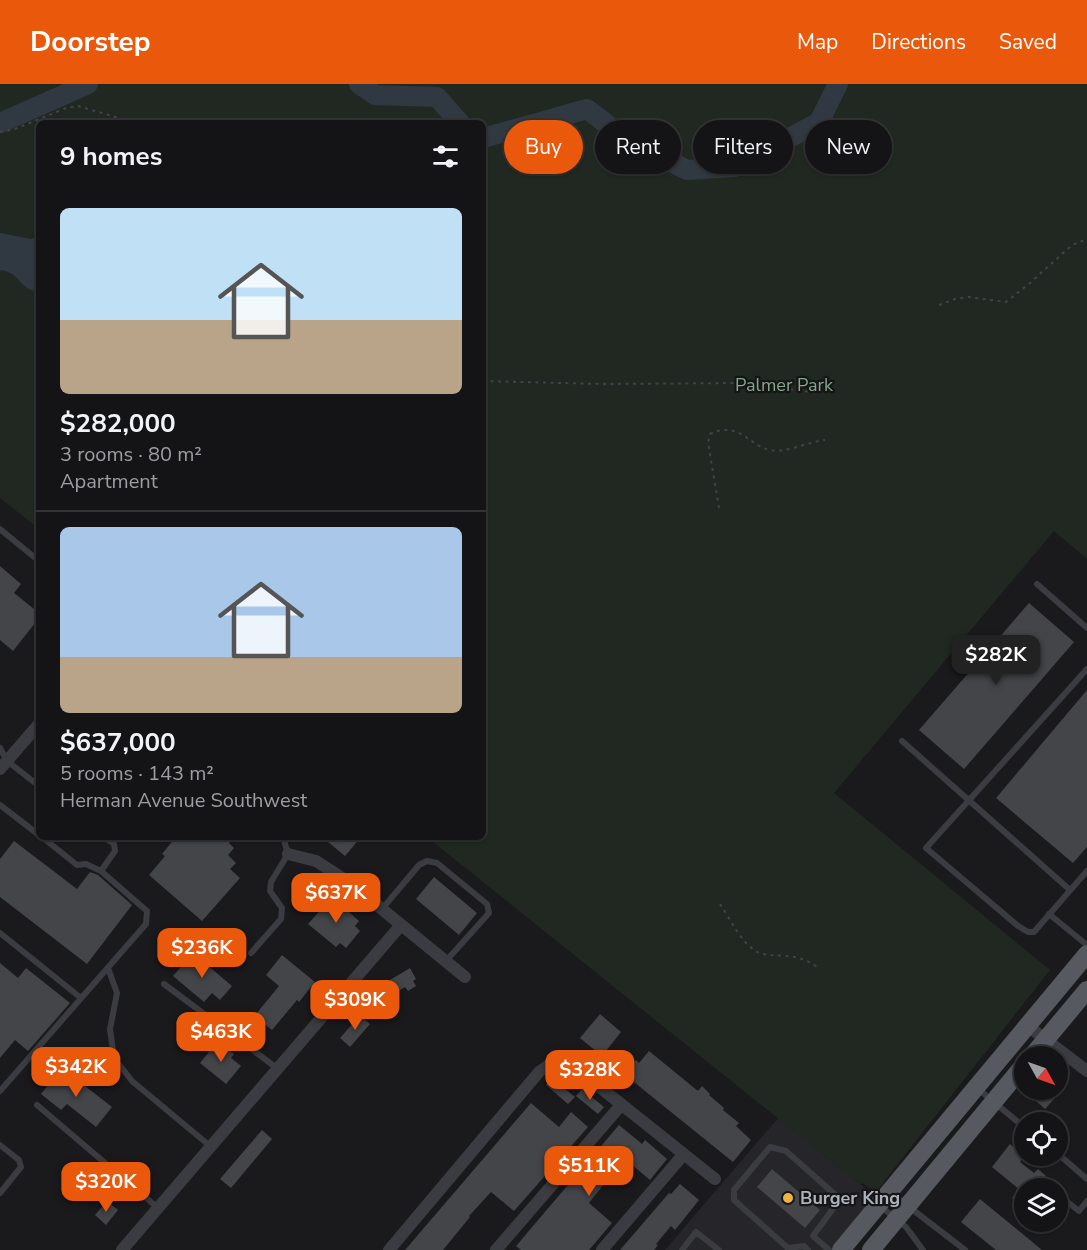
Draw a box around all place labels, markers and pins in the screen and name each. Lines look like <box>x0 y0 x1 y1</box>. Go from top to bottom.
pin: $282K <box>954 635 1038 686</box>
pin: $637K <box>294 873 378 924</box>
pin: $236K <box>160 928 244 979</box>
pin: $309K <box>313 980 397 1031</box>
pin: $463K <box>179 1012 263 1063</box>
pin: $342K <box>34 1047 118 1098</box>
pin: $328K <box>548 1050 632 1101</box>
pin: $511K <box>547 1146 631 1197</box>
pin: $320K <box>64 1162 148 1213</box>
place label: Burger King <box>800 1186 900 1210</box>
marker: Burger King <box>781 1191 795 1205</box>

